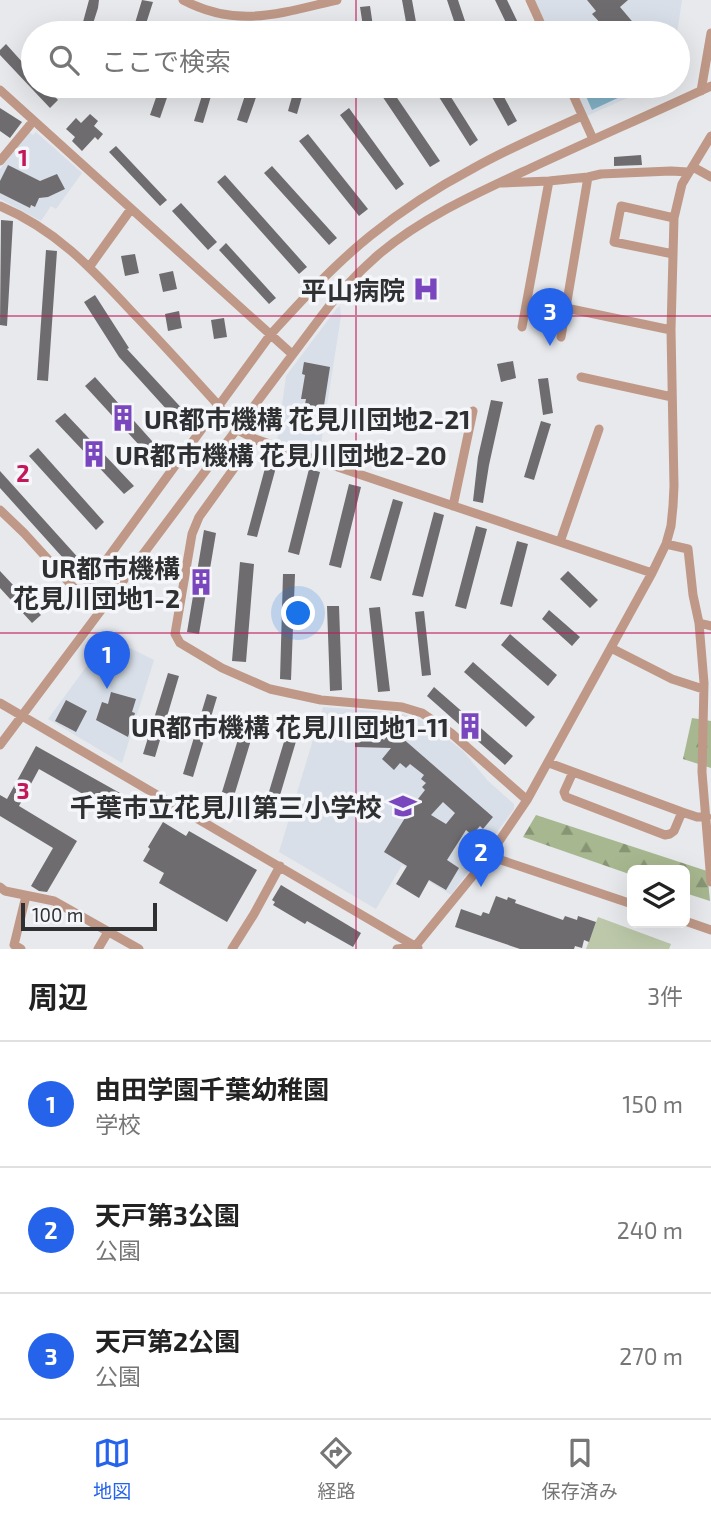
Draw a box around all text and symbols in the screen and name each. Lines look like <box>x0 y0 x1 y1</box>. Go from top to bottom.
search box <box>21 21 690 98</box>
icon: search <box>45 41 83 79</box>
text: ここで検索 <box>101 45 231 76</box>
text: 1 <box>18 143 28 171</box>
place label: 平山病院 <box>301 274 405 305</box>
hospital icon: 平山病院 <box>411 274 441 304</box>
pin: 3 <box>527 288 573 346</box>
building icon: UR都市機構 花見川団地2-21 <box>108 403 138 433</box>
place label: UR都市機構 花見川団地2-21 <box>144 403 470 434</box>
building icon: UR都市機構 花見川団地2-20 <box>79 439 109 469</box>
place label: UR都市機構 花見川団地2-20 <box>115 439 447 470</box>
text: 2 <box>16 459 30 487</box>
place label: UR都市機構 花見川団地1-2 <box>13 552 180 613</box>
building icon: UR都市機構 花見川団地1-2 <box>186 567 216 597</box>
your location <box>281 596 315 630</box>
pin: 1 <box>84 631 130 689</box>
place label: UR都市機構 花見川団地1-11 <box>131 711 449 742</box>
building icon: UR都市機構 花見川団地1-11 <box>455 711 485 741</box>
text: 3 <box>16 776 30 804</box>
place label: 千葉市立花見川第三小学校 <box>70 791 382 822</box>
school or university icon: 千葉市立花見川第三小学校 <box>388 791 418 821</box>
pin: 2 <box>458 829 504 887</box>
map controls <box>627 865 690 928</box>
button: layers <box>627 865 690 928</box>
scale bar <box>21 900 158 932</box>
text: 100 m <box>32 903 83 926</box>
text: 周辺 <box>28 978 88 1014</box>
text: 3件 <box>647 982 683 1010</box>
text: 由田学園千葉幼稚園 <box>95 1073 329 1104</box>
text: 1 <box>46 1090 56 1118</box>
text: 150 m <box>622 1090 683 1118</box>
text: 学校 <box>95 1110 141 1138</box>
text: 天戸第3公園 <box>95 1199 240 1230</box>
text: 2 <box>44 1216 58 1244</box>
text: 240 m <box>617 1216 683 1244</box>
text: 公園 <box>95 1236 141 1264</box>
text: 天戸第2公園 <box>95 1325 240 1356</box>
text: 3 <box>44 1342 58 1370</box>
text: 270 m <box>619 1342 683 1370</box>
text: 公園 <box>95 1362 141 1390</box>
tab: 地図 <box>93 1434 131 1503</box>
tab: 経路 <box>317 1434 356 1503</box>
tab: 保存済み <box>542 1434 618 1503</box>

